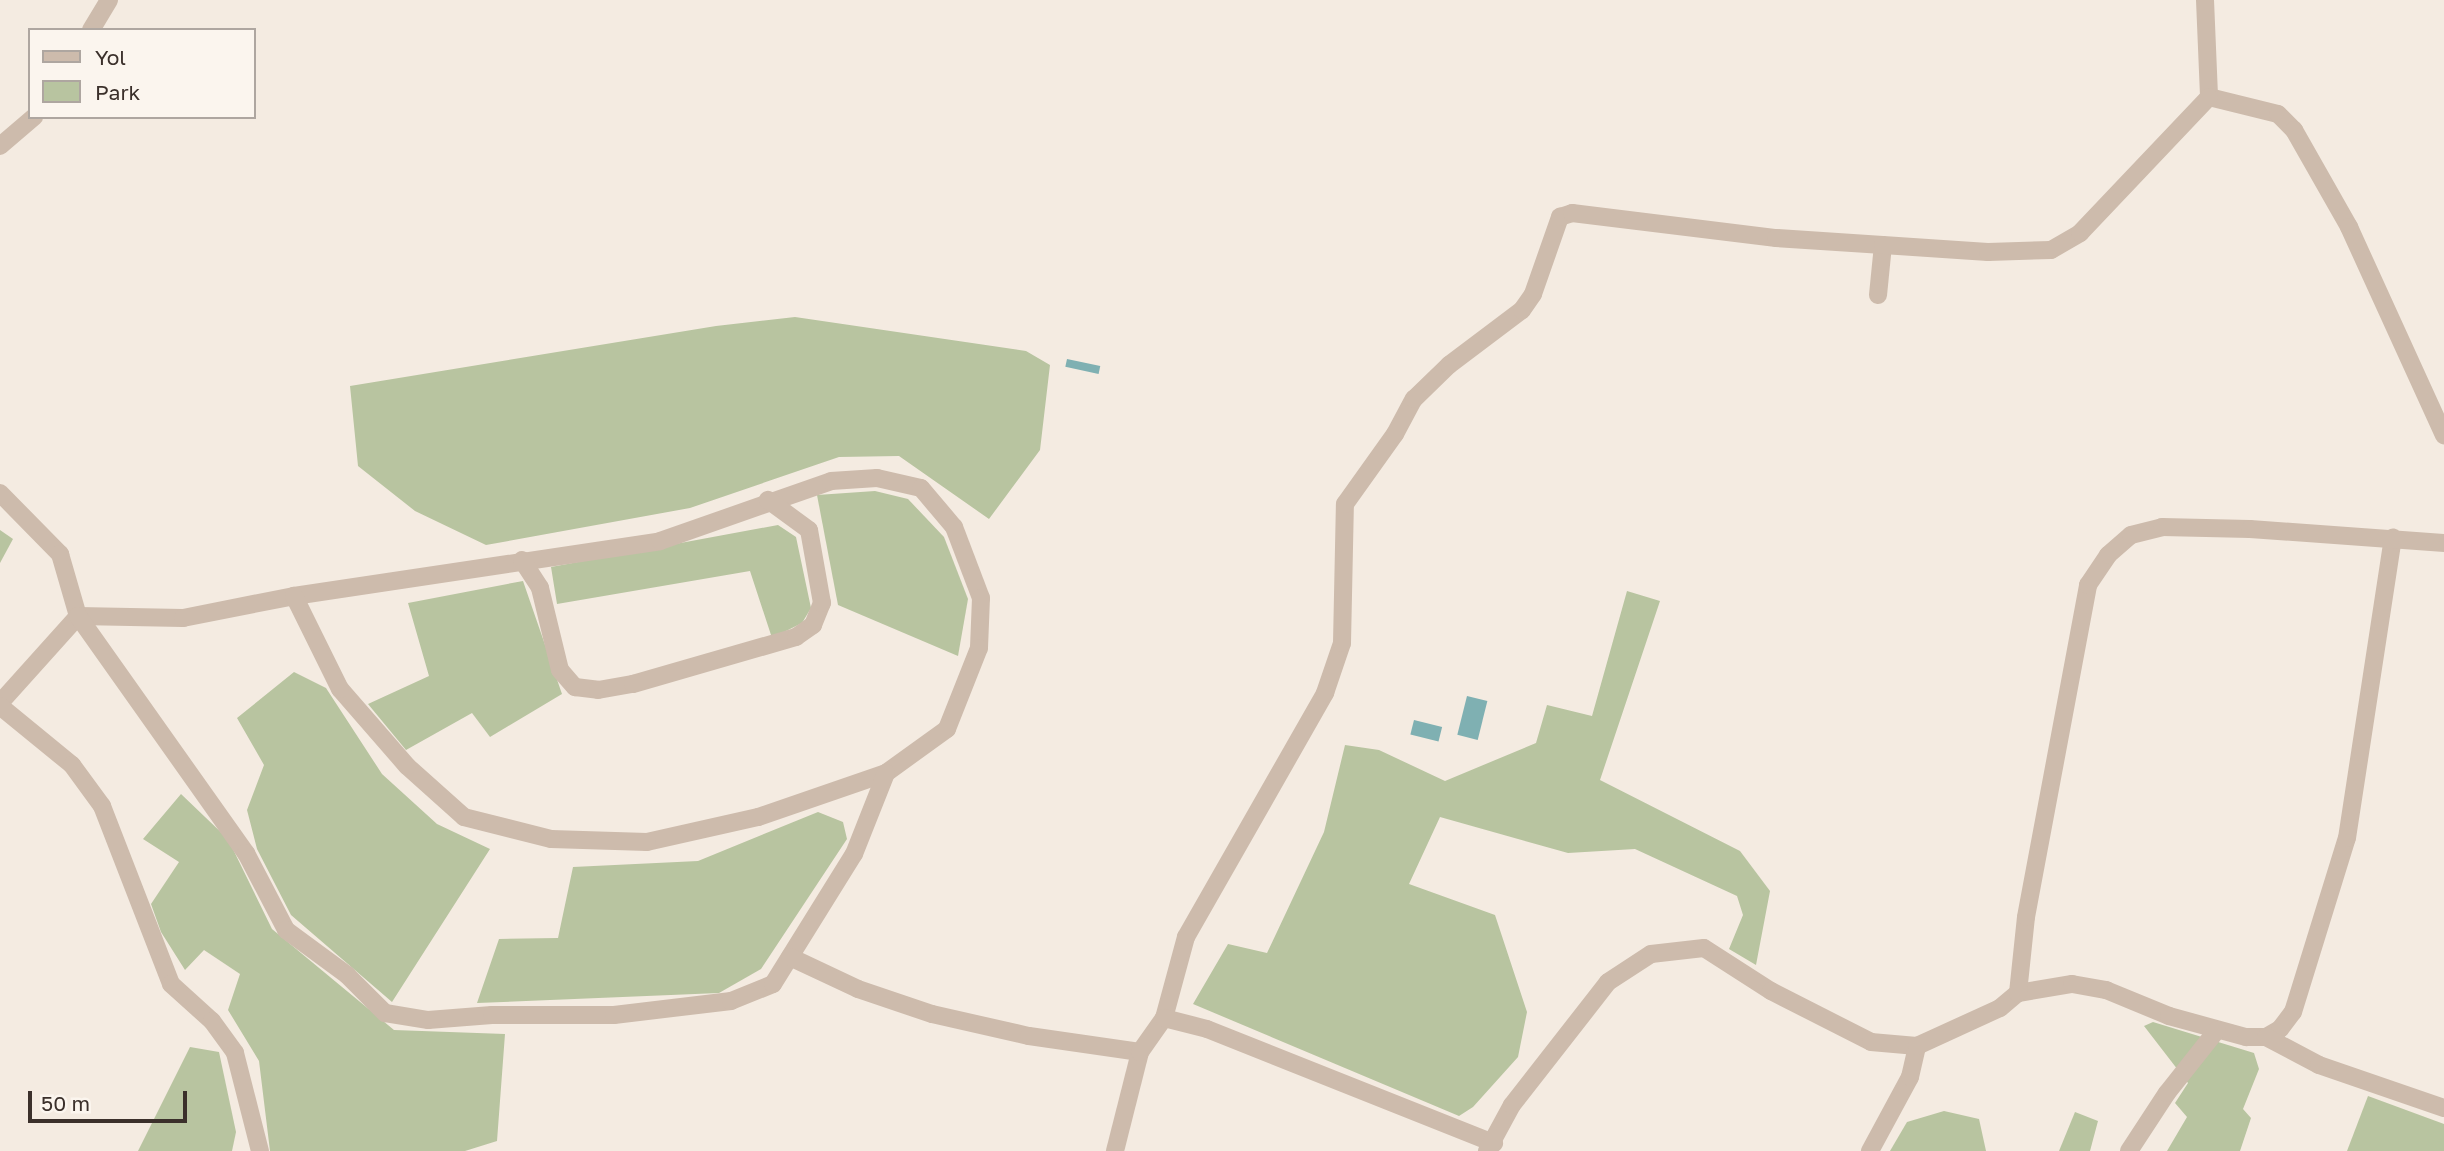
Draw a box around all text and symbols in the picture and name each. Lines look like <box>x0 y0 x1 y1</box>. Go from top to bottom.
legend <box>28 28 256 119</box>
text: Yol <box>95 44 126 70</box>
text: Park <box>95 79 140 105</box>
scale bar <box>32 1078 191 1122</box>
text: 50 m <box>41 1090 90 1116</box>

